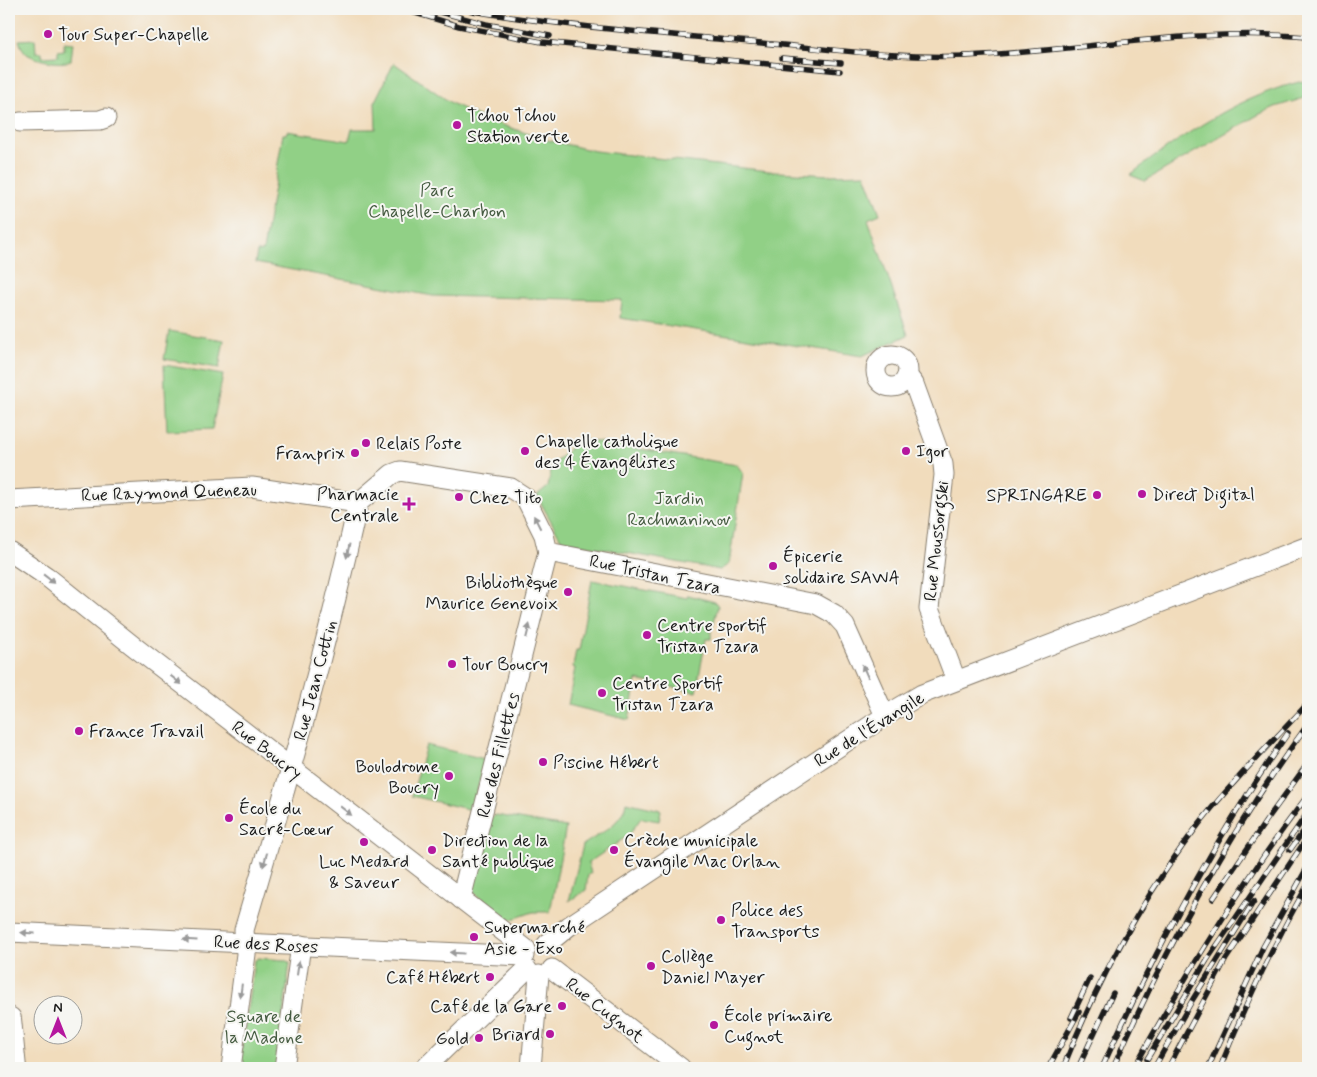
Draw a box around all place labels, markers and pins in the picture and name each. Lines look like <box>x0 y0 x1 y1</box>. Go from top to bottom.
place label: Tour Super-Chapelle <box>58 23 209 47</box>
marker: Tour Super-Chapelle <box>42 28 54 40</box>
place label: Tchou Tchou Station verte <box>467 104 569 149</box>
marker: Tchou Tchou Station verte <box>451 119 463 131</box>
place label: Chapelle catholique des 4 Évangélistes <box>535 430 679 476</box>
place label: Relais Poste <box>376 432 462 456</box>
marker: Relais Poste <box>360 437 372 449</box>
place label: Igor <box>916 440 949 464</box>
place label: Franprix <box>276 442 345 466</box>
marker: Chapelle catholique des 4 Évangélistes <box>519 445 531 457</box>
marker: Igor <box>900 445 912 457</box>
marker: Franprix <box>349 447 361 459</box>
place label: Pharmacie Centrale <box>317 483 399 528</box>
place label: Direct Digital <box>1152 483 1255 509</box>
place label: SPRINGARE <box>986 484 1087 508</box>
place label: Chez Tito <box>469 486 542 510</box>
marker: Direct Digital <box>1136 488 1148 500</box>
marker: SPRINGARE <box>1091 489 1103 501</box>
marker: Chez Tito <box>453 491 465 503</box>
marker: Pharmacie Centrale <box>403 498 415 510</box>
place label: Épicerie solidaire SAWA <box>783 545 900 590</box>
marker: Épicerie solidaire SAWA <box>767 560 779 572</box>
place label: Bibliothèque Maurice Genevoix <box>425 571 558 616</box>
marker: Bibliothèque Maurice Genevoix <box>562 586 574 598</box>
place label: Centre sportif Tristan Tzara <box>657 614 767 659</box>
marker: Centre sportif Tristan Tzara <box>641 629 653 641</box>
place label: Tour Boucry <box>462 653 548 677</box>
marker: Tour Boucry <box>446 658 458 670</box>
place label: Centre Sportif Tristan Tzara <box>612 672 723 717</box>
marker: Centre Sportif Tristan Tzara <box>596 687 608 699</box>
place label: France Travail <box>89 720 204 744</box>
marker: France Travail <box>73 725 85 737</box>
place label: Piscine Hébert <box>553 751 659 775</box>
place label: Boulodrome Boucry <box>355 755 439 800</box>
marker: Piscine Hébert <box>537 756 549 768</box>
marker: Boulodrome Boucry <box>443 770 455 782</box>
place label: École du Sacré-Cœur <box>239 797 334 842</box>
marker: École du Sacré-Cœur <box>223 812 235 824</box>
place label: Direction de la Santé publique <box>442 829 554 874</box>
place label: Crèche municipale Évangile Mac Orlan <box>624 829 780 875</box>
marker: Luc Medard & Saveur <box>358 836 370 848</box>
marker: Direction de la Santé publique <box>426 844 438 856</box>
marker: Crèche municipale Évangile Mac Orlan <box>608 844 620 856</box>
place label: Luc Medard & Saveur <box>319 850 409 895</box>
place label: Police des Transports <box>731 899 820 944</box>
marker: Police des Transports <box>715 914 727 926</box>
place label: Supermarché Asie - Exo <box>484 916 585 961</box>
marker: Supermarché Asie - Exo <box>468 931 480 943</box>
place label: Collège Daniel Mayer <box>661 945 765 990</box>
marker: Collège Daniel Mayer <box>645 960 657 972</box>
place label: Café Hébert <box>386 966 480 990</box>
marker: Café Hébert <box>484 971 496 983</box>
place label: Café de la Gare <box>430 995 552 1019</box>
marker: Café de la Gare <box>556 1000 568 1012</box>
place label: École primaire Cugnot <box>724 1004 832 1051</box>
marker: École primaire Cugnot <box>708 1019 720 1031</box>
place label: Briard <box>492 1023 540 1047</box>
place label: Gold <box>436 1027 469 1051</box>
marker: Briard <box>544 1028 556 1040</box>
marker: Gold <box>473 1032 485 1044</box>

